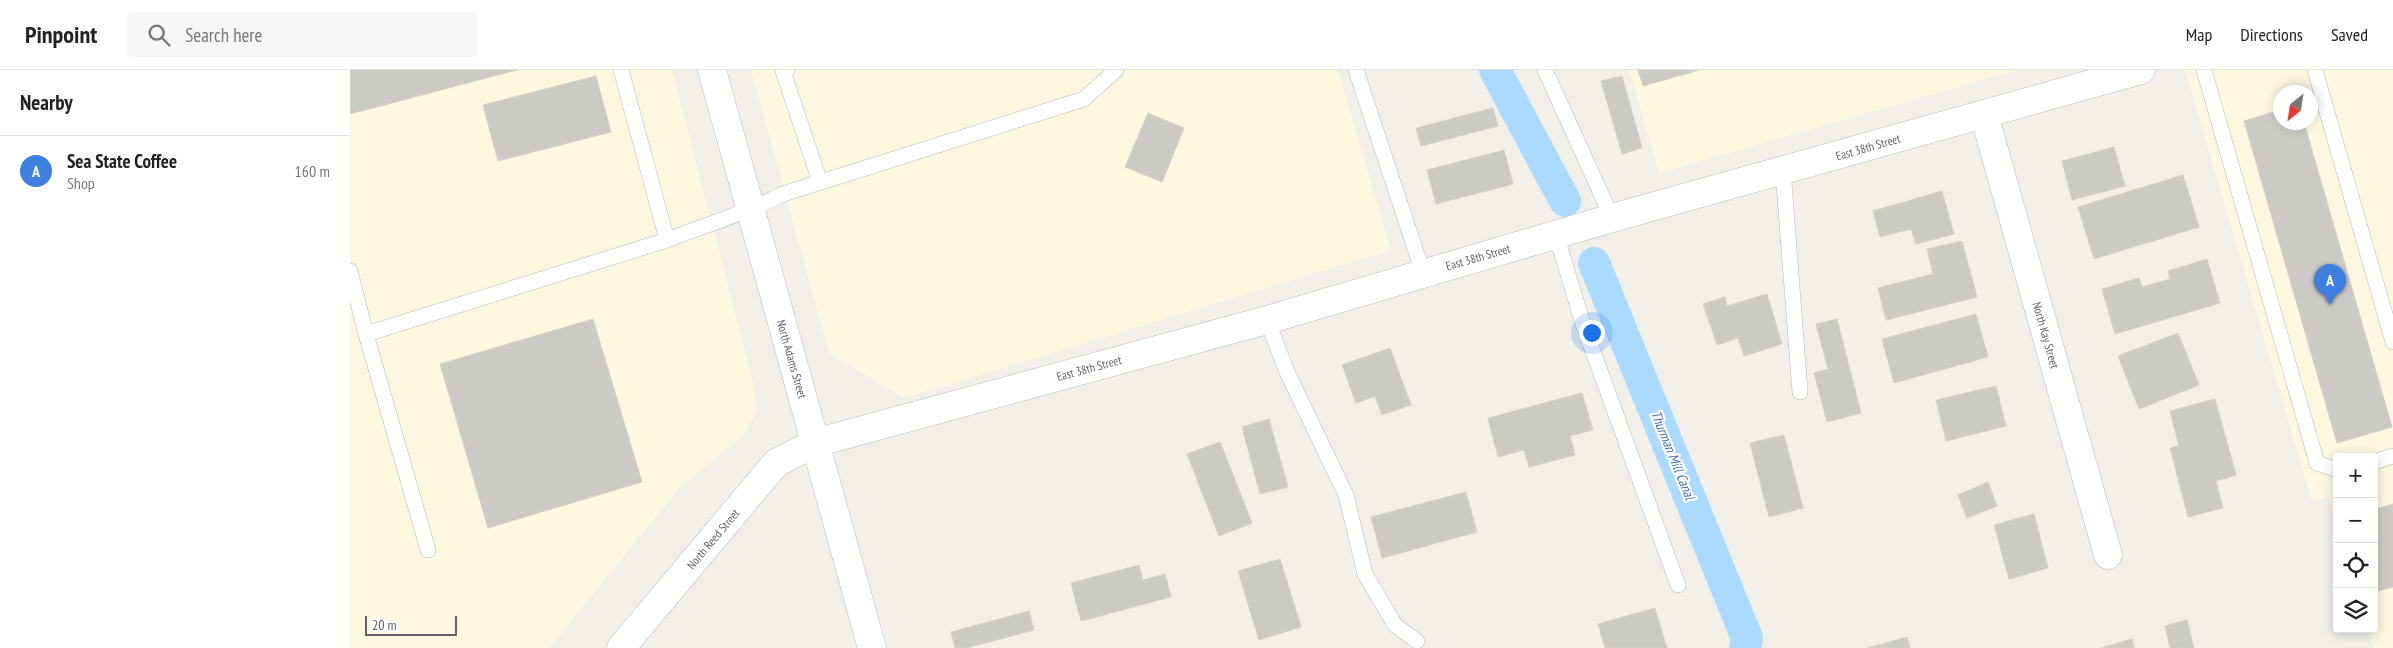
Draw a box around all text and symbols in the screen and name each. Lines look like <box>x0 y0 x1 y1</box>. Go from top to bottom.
search box <box>127 12 477 57</box>
text: Pinpoint <box>25 19 97 50</box>
icon: search <box>145 21 173 49</box>
text: Search here <box>185 23 262 47</box>
text: Map <box>2186 23 2212 46</box>
text: Directions <box>2240 23 2303 46</box>
text: Saved <box>2331 23 2368 46</box>
north arrow <box>2273 85 2318 130</box>
text: Nearby <box>20 89 73 116</box>
street label: East 38th Street <box>1834 130 1903 163</box>
text: Sea State Coffee <box>67 149 177 173</box>
text: A <box>32 161 40 181</box>
text: 160 m <box>295 161 330 181</box>
text: Shop <box>67 173 95 193</box>
street label: East 38th Street <box>1444 240 1513 273</box>
pin: A <box>2314 264 2346 305</box>
street label: North Kay Street <box>2029 300 2063 371</box>
street label: North Adams Street <box>774 318 811 401</box>
your location <box>1579 320 1605 346</box>
street label: East 38th Street <box>1055 352 1124 384</box>
water label: Thurman Mill Canal <box>1647 408 1700 504</box>
map controls <box>2333 453 2378 633</box>
button: + <box>2333 453 2378 498</box>
button: − <box>2333 498 2378 543</box>
street label: North Reed Street <box>683 505 743 572</box>
button: locate <box>2333 543 2378 588</box>
button: layers <box>2333 588 2378 633</box>
scale bar <box>365 613 458 636</box>
text: 20 m <box>372 616 397 634</box>

